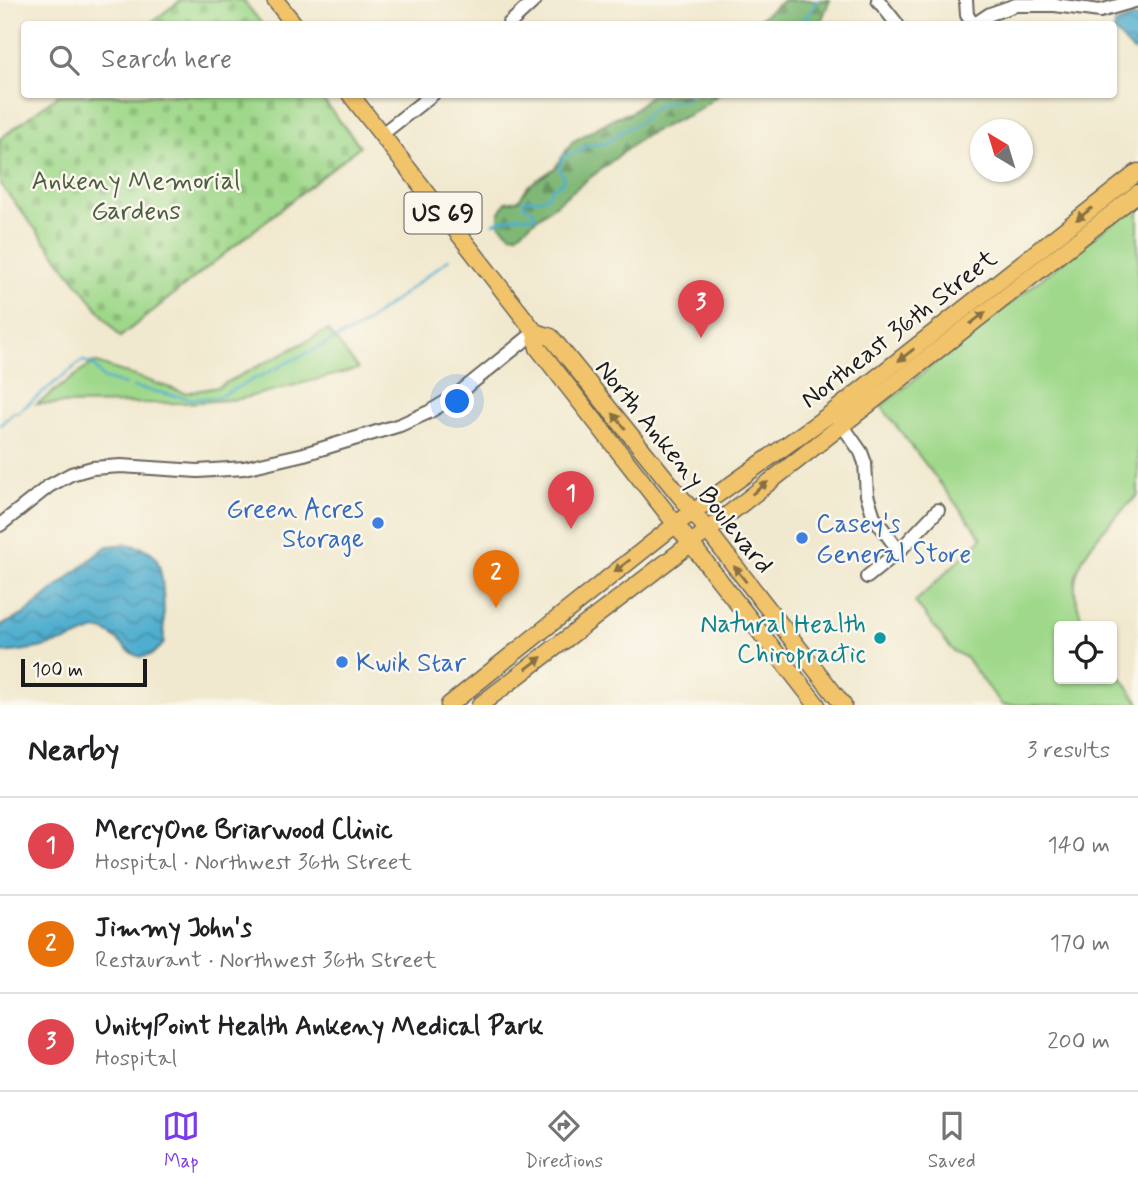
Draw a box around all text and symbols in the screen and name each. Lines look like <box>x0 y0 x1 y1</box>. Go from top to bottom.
search box <box>21 21 1117 98</box>
icon: search <box>45 41 83 79</box>
text: Search here <box>101 43 232 77</box>
north arrow <box>970 119 1033 182</box>
park label: Ankeny Memorial Gardens <box>32 165 240 229</box>
road number: US 69 <box>404 192 481 233</box>
one-way arrow <box>1076 206 1094 221</box>
street label: Northeast 36th Street <box>794 242 1004 417</box>
pin: 3 <box>678 280 724 338</box>
one-way arrow <box>968 310 986 325</box>
one-way arrow <box>897 347 915 362</box>
street label: North Ankeny Boulevard <box>586 353 780 581</box>
your location <box>440 384 474 418</box>
one-way arrow <box>612 412 627 430</box>
pin: 1 <box>548 471 594 529</box>
one-way arrow <box>751 481 769 496</box>
place label: Green Acres Storage <box>226 493 364 557</box>
place label: Casey's General Store <box>816 508 971 572</box>
marker: Green Acres Storage <box>370 515 386 531</box>
marker: Casey's General Store <box>794 530 810 546</box>
pin: 2 <box>473 550 519 608</box>
one-way arrow <box>614 558 632 573</box>
one-way arrow <box>733 566 748 584</box>
place label: Natural Health Chiropractic <box>700 608 866 672</box>
map controls <box>1054 621 1117 684</box>
button: locate <box>1054 621 1117 684</box>
marker: Natural Health Chiropractic <box>872 630 888 646</box>
place label: Kwik Star <box>356 647 467 681</box>
marker: Kwik Star <box>334 654 350 670</box>
scale bar <box>21 656 147 688</box>
one-way arrow <box>525 657 543 671</box>
text: 100 m <box>32 658 83 683</box>
text: Nearby <box>28 731 119 770</box>
text: 3 results <box>1027 736 1110 766</box>
text: MercyOne Briarwood Clinic <box>95 814 393 848</box>
text: 1 <box>46 831 56 861</box>
text: 140 m <box>1047 831 1110 861</box>
text: Hospital · Northwest 36th Street <box>95 848 412 878</box>
text: Jimmy John's <box>95 912 252 946</box>
text: 2 <box>45 929 57 959</box>
text: 170 m <box>1050 929 1110 959</box>
text: Restaurant · Northwest 36th Street <box>95 946 437 976</box>
text: UnityPoint Health Ankeny Medical Park <box>95 1010 543 1044</box>
text: 3 <box>46 1027 56 1057</box>
text: 200 m <box>1047 1027 1110 1057</box>
text: Hospital <box>95 1044 177 1074</box>
tab: Map <box>162 1107 200 1174</box>
tab: Directions <box>525 1107 603 1174</box>
tab: Saved <box>928 1107 976 1174</box>

